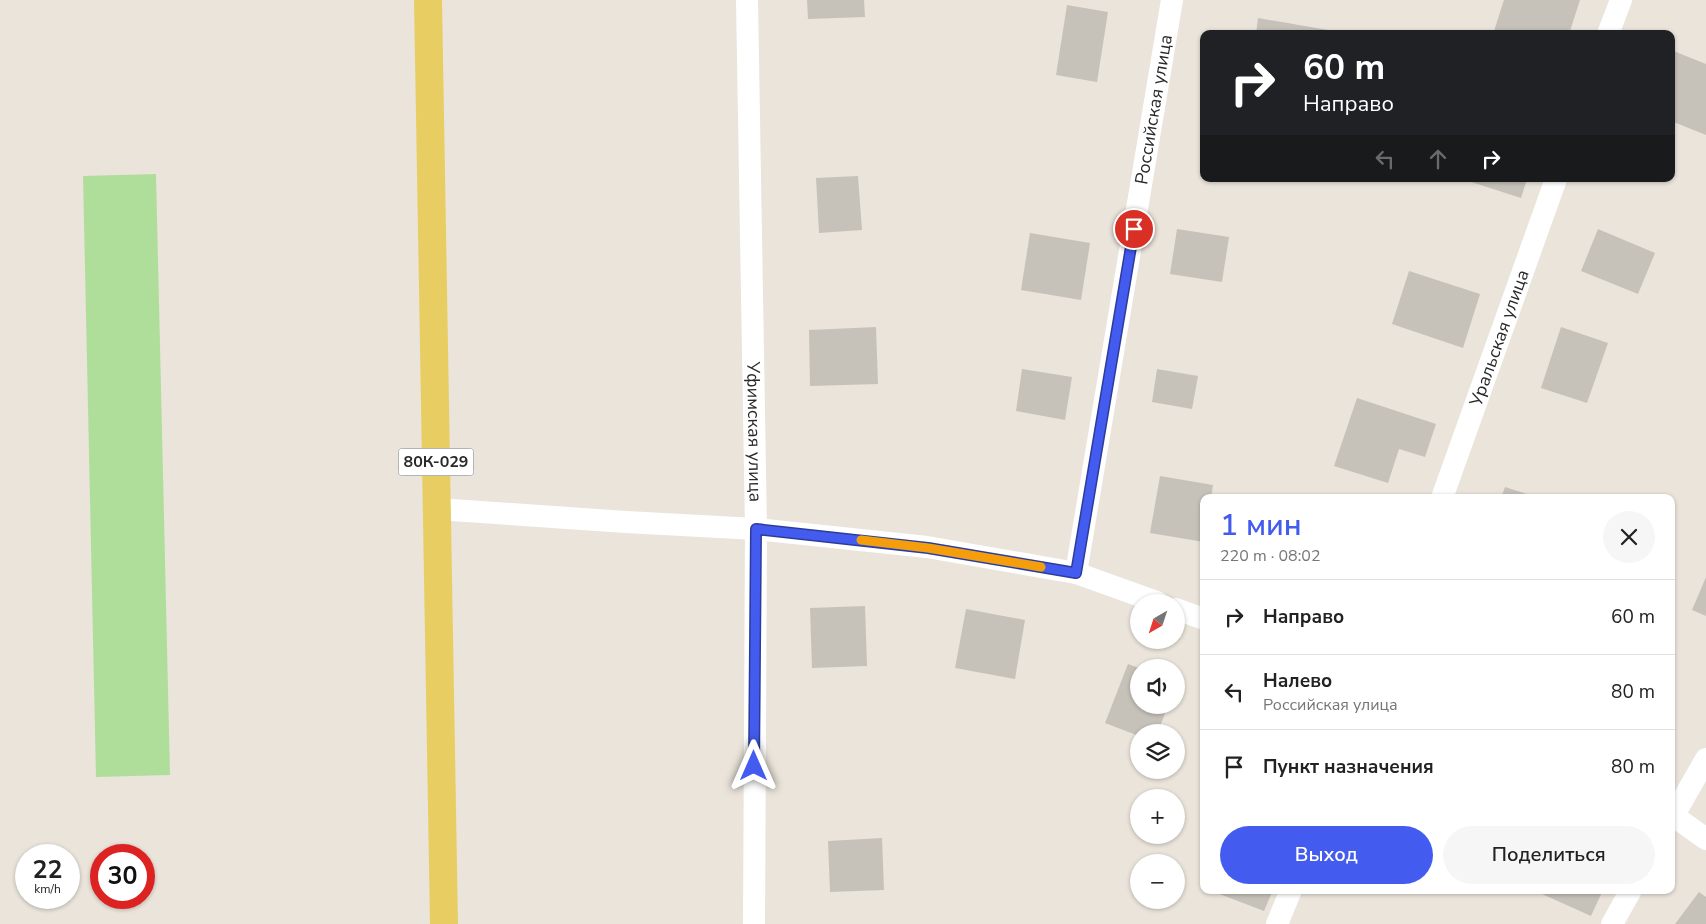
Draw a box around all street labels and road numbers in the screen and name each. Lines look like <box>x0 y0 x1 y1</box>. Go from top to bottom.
street label: Российская улица <box>1129 33 1178 186</box>
street label: Уральская улица <box>1463 266 1535 410</box>
street label: Уфимская улица <box>741 360 768 502</box>
road number: 80К-029 <box>398 448 474 476</box>

